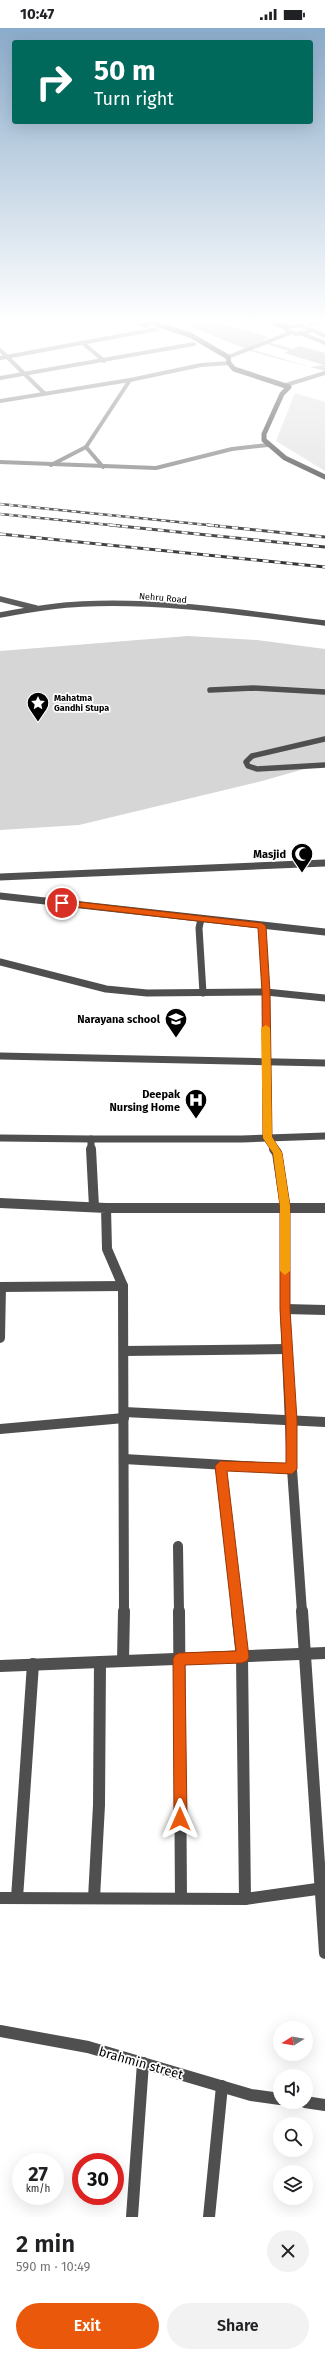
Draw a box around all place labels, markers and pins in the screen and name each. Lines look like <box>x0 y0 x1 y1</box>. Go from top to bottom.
place icon: Mahatma Gandhi Stupa <box>25 690 51 723</box>
place label: Mahatma Gandhi Stupa <box>54 693 109 713</box>
mosque icon: Masjid <box>289 841 315 874</box>
place label: Masjid <box>253 848 286 861</box>
pin <box>45 886 79 920</box>
school or university icon: Narayana school <box>163 1006 189 1039</box>
place label: Narayana school <box>77 1013 161 1026</box>
hospital icon: Deepak Nursing Home <box>183 1087 209 1120</box>
place label: Deepak Nursing Home <box>110 1088 181 1114</box>

